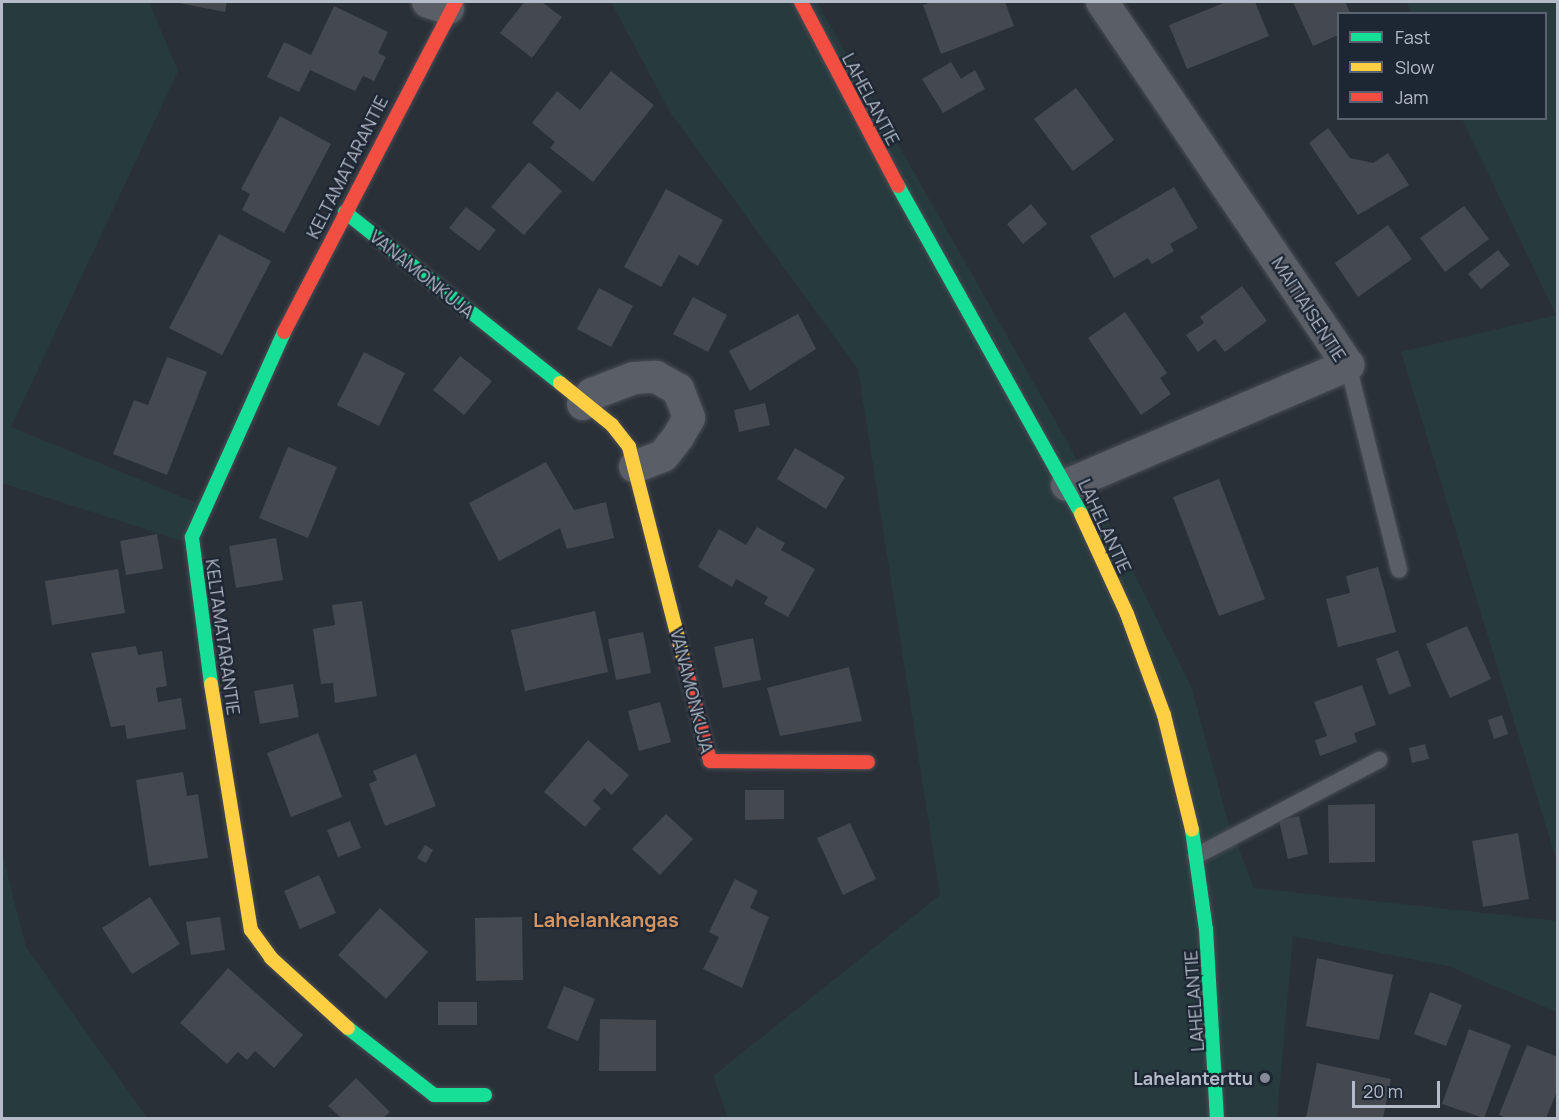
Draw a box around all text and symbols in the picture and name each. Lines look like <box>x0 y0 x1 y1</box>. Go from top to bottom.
legend <box>1337 12 1547 120</box>
text: Fast <box>1395 25 1430 49</box>
street label: LAHELANTIE <box>838 49 904 149</box>
text: Slow <box>1395 55 1434 79</box>
text: Jam <box>1395 85 1429 109</box>
street label: KELTAMATARANTIE <box>302 92 392 242</box>
street label: VANAMONKUJA <box>366 225 478 323</box>
street label: MAITIAISENTIE <box>1267 253 1351 365</box>
street label: LAHELANTIE <box>1074 476 1136 576</box>
street label: KELTAMATARANTIE <box>201 557 245 717</box>
street label: VANAMONKUJA <box>666 626 718 756</box>
district label: Lahelankangas <box>533 907 679 931</box>
street label: LAHELANTIE <box>1180 950 1208 1052</box>
place label: Lahelanterttu <box>1133 1067 1253 1089</box>
scale bar <box>1355 1069 1444 1107</box>
marker: Lahelanterttu <box>1258 1071 1272 1085</box>
text: 20 m <box>1363 1079 1403 1103</box>

